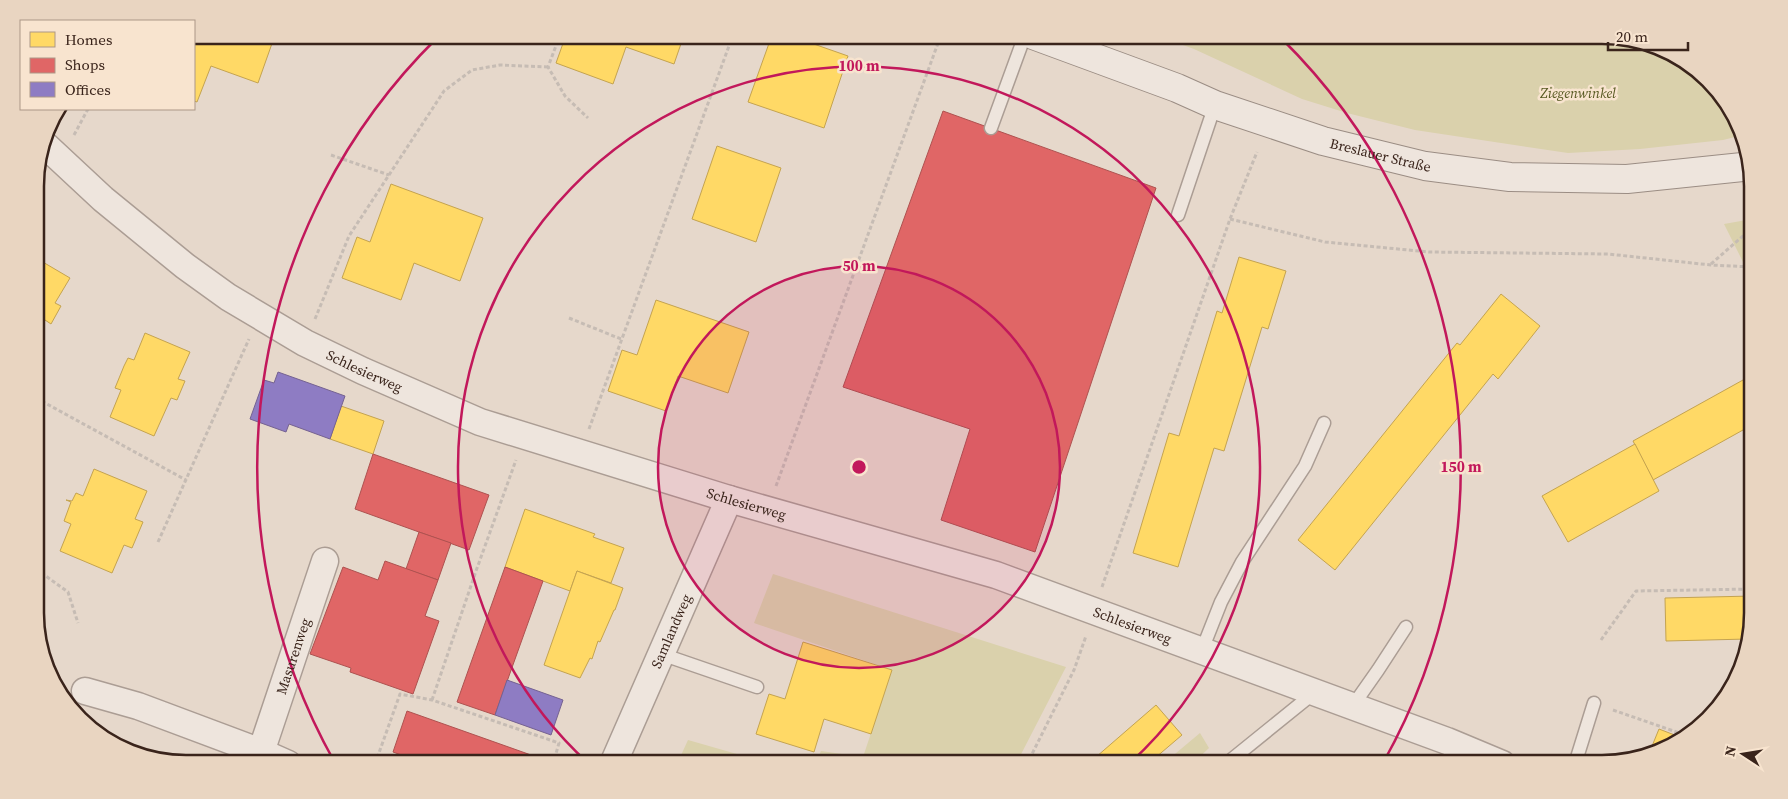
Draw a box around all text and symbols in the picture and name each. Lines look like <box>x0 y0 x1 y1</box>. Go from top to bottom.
legend <box>20 20 195 110</box>
scale bar <box>1608 20 1688 52</box>
text: 20 m <box>1616 26 1648 47</box>
text: Homes <box>65 29 112 50</box>
text: Shops <box>65 54 105 75</box>
text: 100 m <box>838 55 880 76</box>
text: Offices <box>65 79 111 100</box>
park label: Ziegenwinkel <box>1539 83 1616 103</box>
street label: Breslauer Straße <box>1328 133 1432 177</box>
text: 50 m <box>842 255 876 276</box>
street label: Schlesierweg <box>323 345 406 397</box>
text: 150 m <box>1440 456 1482 477</box>
centre of rings <box>850 458 868 476</box>
street label: Schlesierweg <box>704 483 789 525</box>
street label: Samlandweg <box>646 591 696 671</box>
street label: Schlesierweg <box>1091 602 1174 649</box>
street label: Masurenweg <box>271 615 315 697</box>
north arrow <box>1718 729 1768 779</box>
text: N <box>1719 744 1741 758</box>

